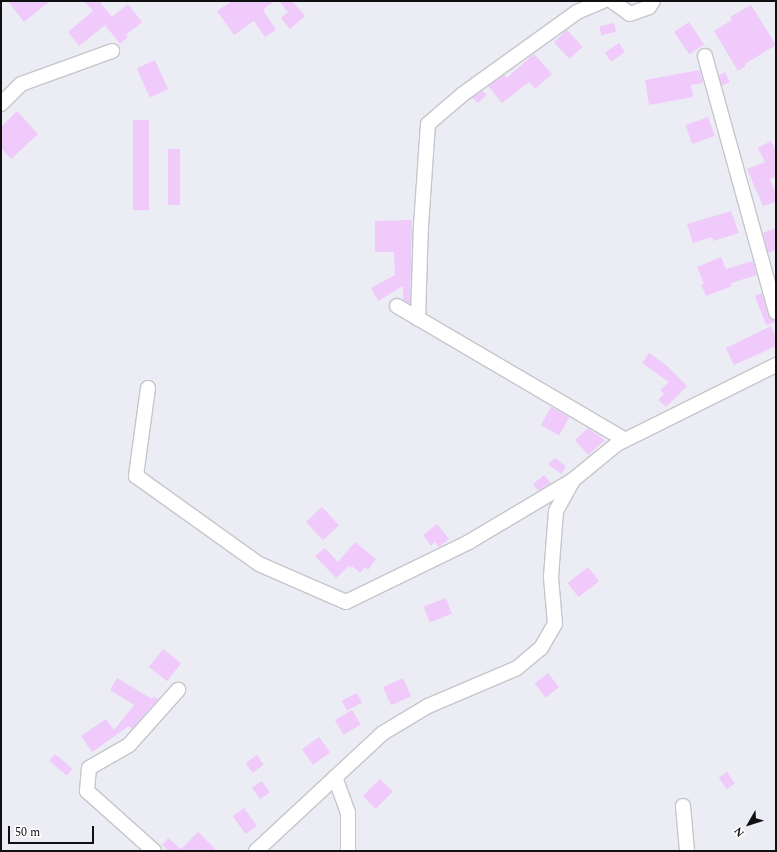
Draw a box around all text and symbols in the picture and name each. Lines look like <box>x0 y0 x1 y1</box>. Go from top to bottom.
north arrow <box>729 804 769 844</box>
scale bar <box>10 818 96 844</box>
text: 50 m <box>15 823 40 842</box>
text: N <box>730 823 749 841</box>

